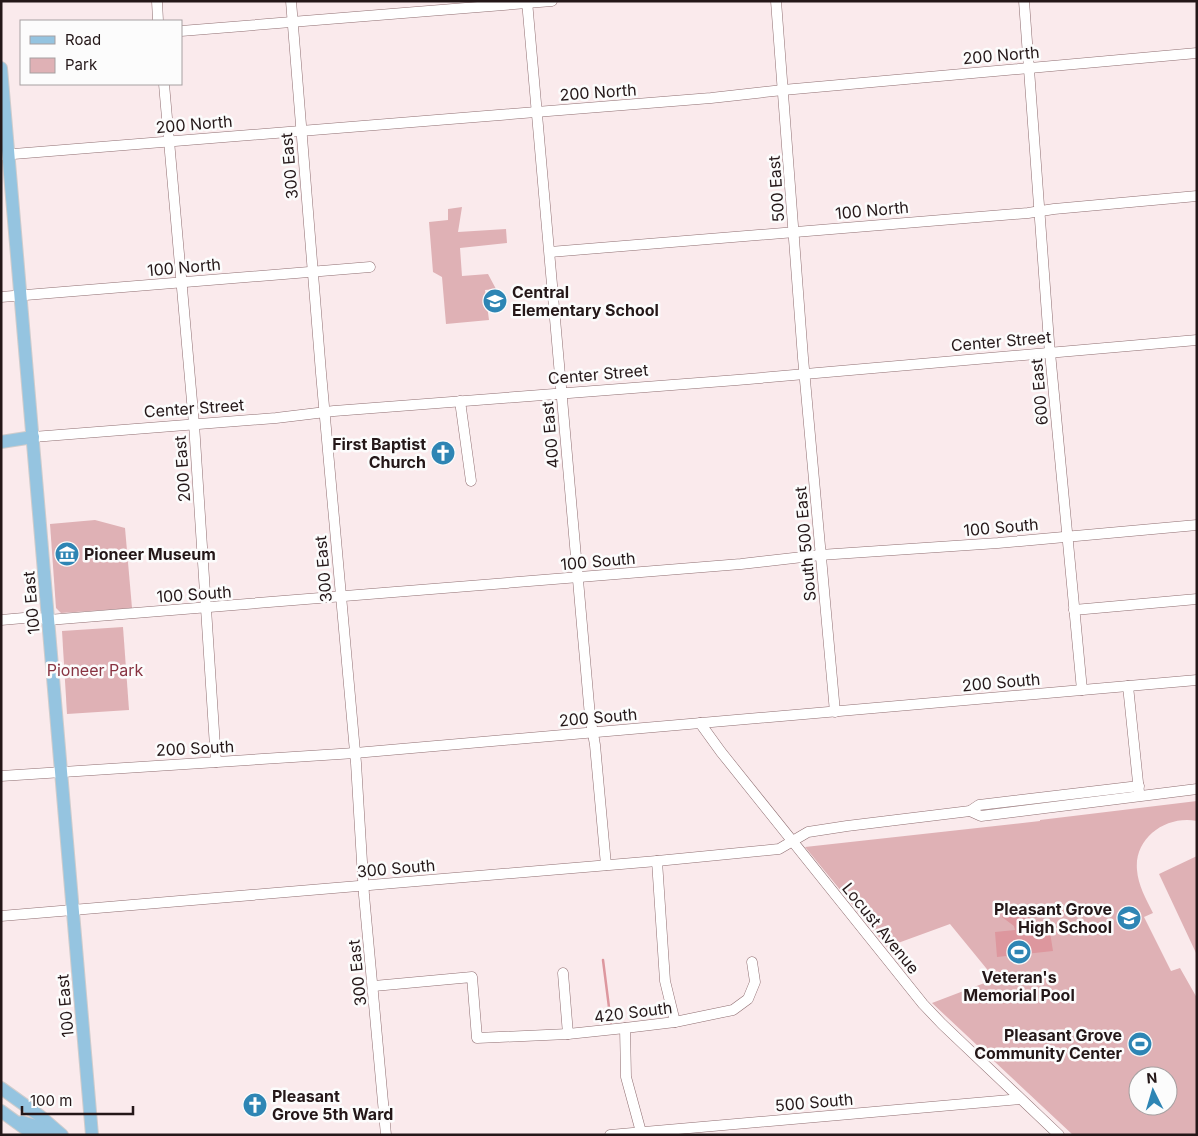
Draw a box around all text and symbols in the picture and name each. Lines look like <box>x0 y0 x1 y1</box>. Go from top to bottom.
legend <box>20 20 182 85</box>
text: Road <box>65 30 101 49</box>
street label: 200 North <box>962 42 1040 68</box>
text: Park <box>65 55 98 74</box>
street label: 200 North <box>559 79 637 105</box>
street label: 200 North <box>155 111 233 137</box>
street label: 300 East <box>276 132 302 200</box>
street label: 500 East <box>764 155 788 223</box>
street label: 100 North <box>834 197 910 223</box>
street label: 100 North <box>146 254 222 280</box>
place label: Central Elementary School <box>512 282 659 320</box>
school or university icon: Central Elementary School <box>482 288 508 314</box>
street label: Center Street <box>950 327 1052 355</box>
street label: 600 East <box>1026 358 1052 426</box>
street label: Center Street <box>547 360 649 388</box>
street label: Center Street <box>143 395 245 421</box>
street label: 400 East <box>537 401 563 469</box>
place label: First Baptist Church <box>332 434 426 472</box>
street label: 200 East <box>170 435 194 503</box>
church icon: First Baptist Church <box>430 440 456 466</box>
street label: South 500 East <box>790 486 820 602</box>
street label: 100 South <box>963 514 1039 540</box>
street label: 300 East <box>310 535 336 603</box>
museum icon: Pioneer Museum <box>54 541 80 567</box>
place label: Pioneer Museum <box>84 544 216 564</box>
street label: 100 South <box>560 548 636 574</box>
street label: 100 East <box>18 571 44 635</box>
street label: 100 South <box>156 581 232 607</box>
park label: Pioneer Park <box>47 660 144 680</box>
street label: 200 South <box>961 669 1041 695</box>
street label: 200 South <box>558 704 638 730</box>
street label: 200 South <box>155 736 235 760</box>
street label: 300 South <box>356 855 436 881</box>
street label: Locust Avenue <box>838 878 924 978</box>
place label: Pleasant Grove High School <box>994 899 1112 937</box>
school or university icon: Pleasant Grove High School <box>1116 905 1142 931</box>
street label: 300 East <box>344 939 370 1007</box>
sports icon: Veteran's Memorial Pool <box>1006 939 1032 965</box>
place label: Veteran's Memorial Pool <box>963 967 1075 1005</box>
street label: 100 East <box>52 974 78 1038</box>
street label: 420 South <box>593 997 673 1027</box>
place label: Pleasant Grove Community Center <box>974 1025 1122 1063</box>
sports icon: Pleasant Grove Community Center <box>1127 1031 1153 1057</box>
north arrow <box>1128 1066 1178 1116</box>
text: N <box>1146 1069 1158 1086</box>
scale bar <box>22 1084 134 1116</box>
place label: Pleasant Grove 5th Ward <box>272 1086 393 1124</box>
street label: 500 South <box>774 1089 854 1115</box>
text: 100 m <box>30 1091 72 1110</box>
church icon: Pleasant Grove 5th Ward <box>242 1092 268 1118</box>

